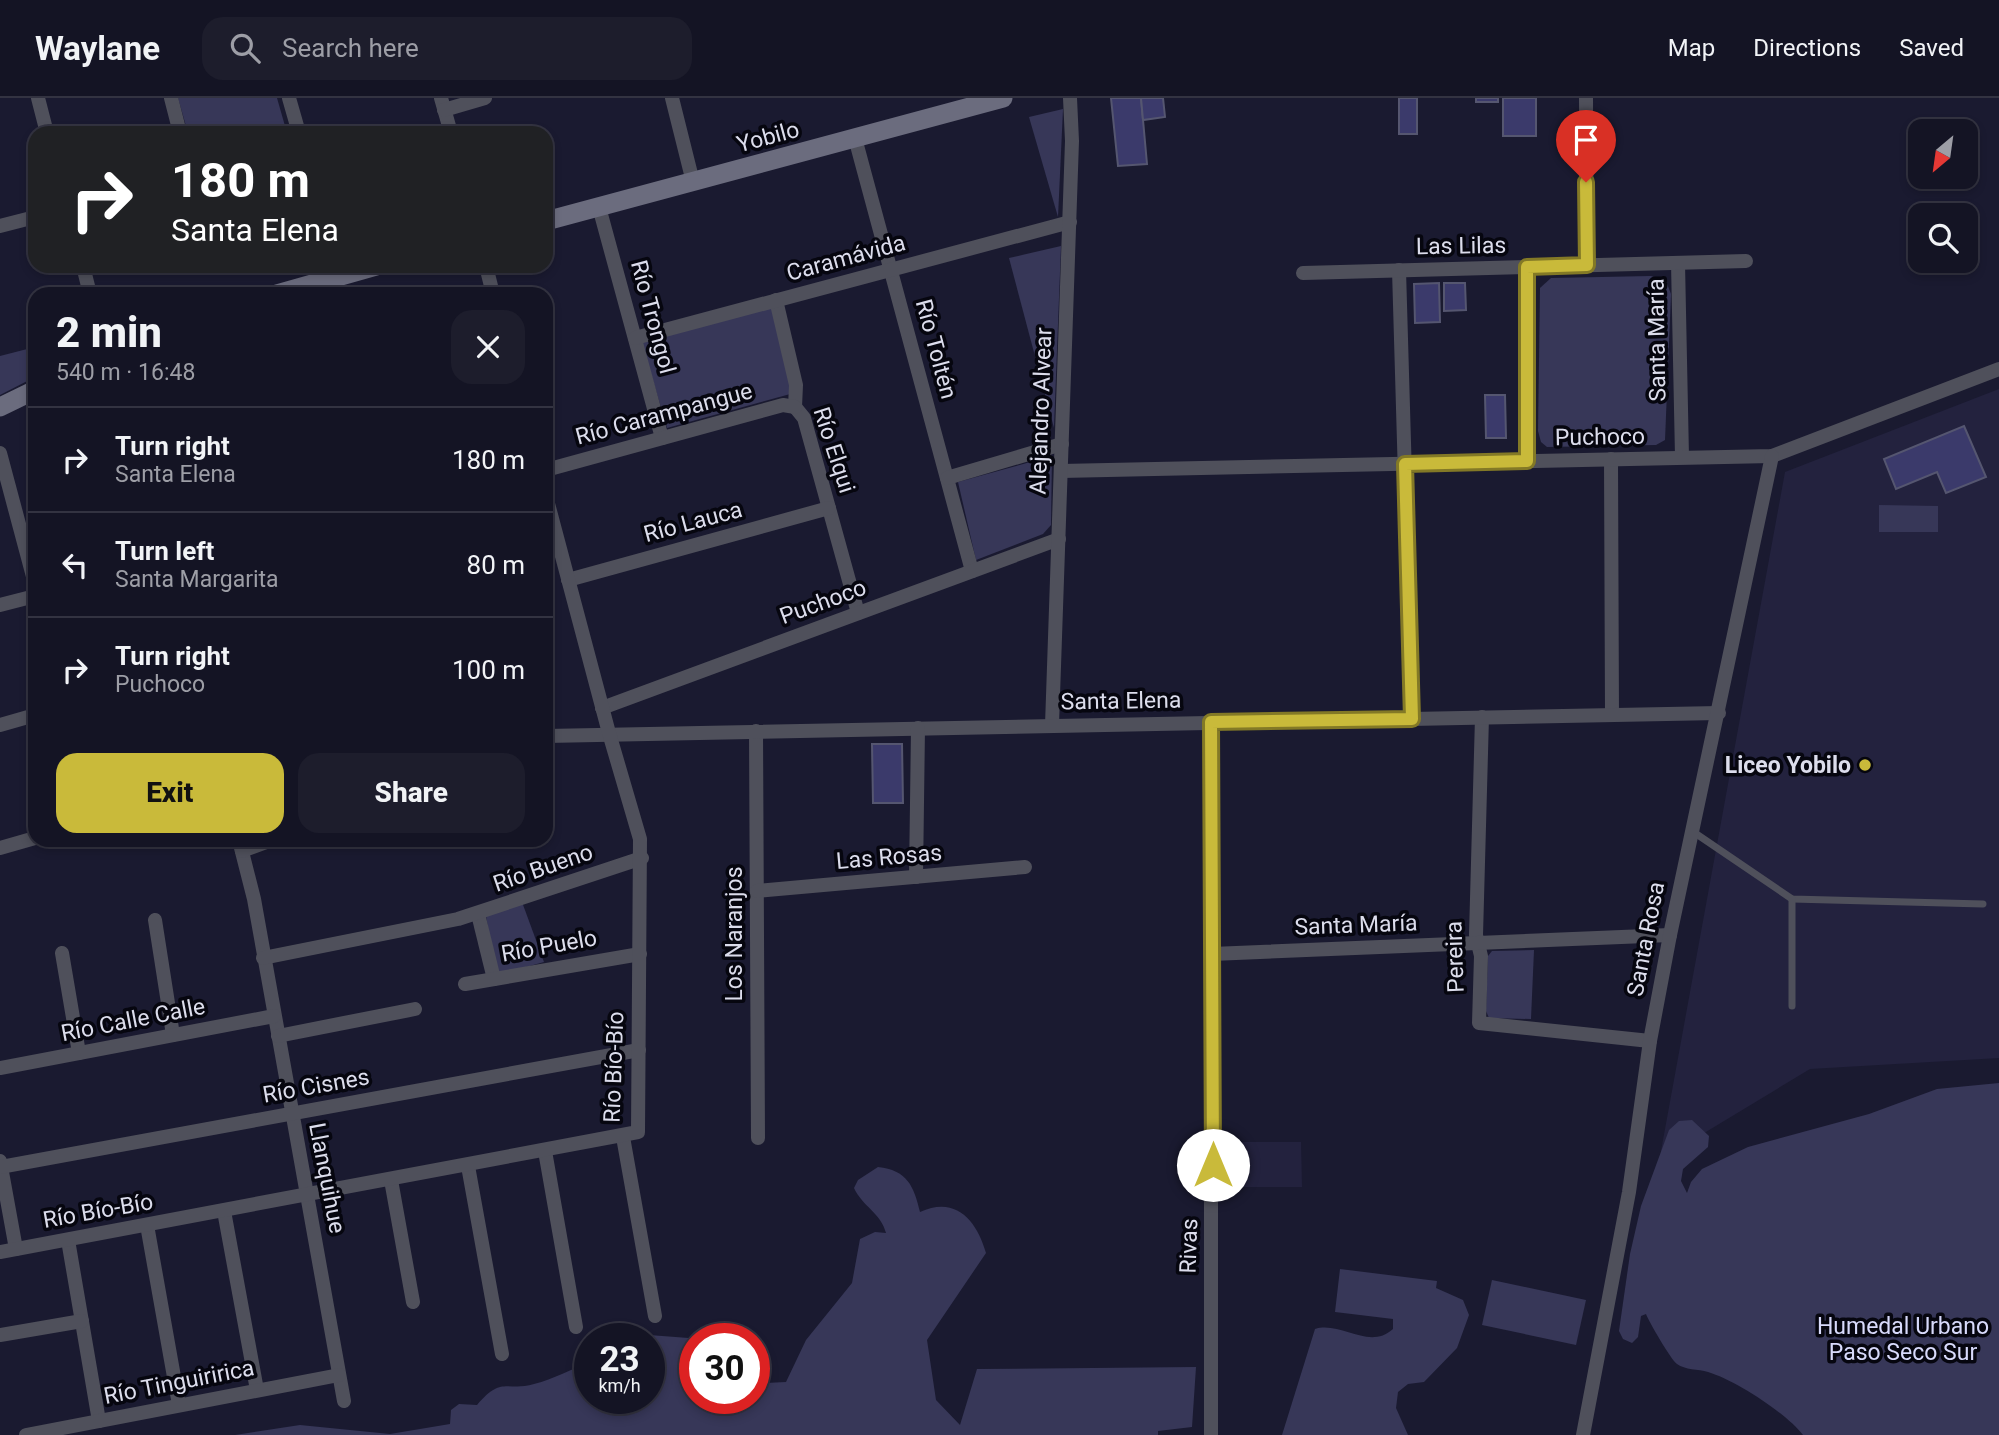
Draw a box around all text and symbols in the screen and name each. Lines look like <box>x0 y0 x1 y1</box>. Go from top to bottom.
search box <box>202 17 692 80</box>
text: Waylane <box>35 29 160 68</box>
icon: search <box>226 29 264 67</box>
text: Search here <box>282 33 419 63</box>
text: Map <box>1668 34 1715 62</box>
text: Directions <box>1753 34 1861 62</box>
text: Saved <box>1899 34 1964 62</box>
pin <box>1556 110 1616 182</box>
street label: Yobilo <box>734 116 802 158</box>
north arrow <box>1908 119 1978 189</box>
map controls <box>1908 119 1978 273</box>
icon: arrive <box>1567 121 1605 159</box>
text: 180 m <box>171 152 310 209</box>
icon: right <box>56 154 147 245</box>
button: search <box>1908 203 1978 273</box>
text: Santa Elena <box>171 211 339 249</box>
street label: Caramávida <box>784 229 908 287</box>
street label: Las Lilas <box>1416 232 1506 260</box>
street label: Río Trongol <box>625 257 681 377</box>
street label: Santa María <box>1642 278 1672 402</box>
street label: Río Toltén <box>910 296 962 402</box>
text: 2 min <box>56 308 162 357</box>
button: close <box>451 310 525 384</box>
street label: Alejandro Alvear <box>1025 327 1057 495</box>
text: 540 m · 16:48 <box>56 359 195 386</box>
street label: Río Carampangue <box>573 377 755 451</box>
street label: Río Elqui <box>807 404 861 496</box>
street label: Puchoco <box>1555 423 1645 451</box>
text: Turn right <box>115 431 230 461</box>
icon: right <box>56 441 94 479</box>
text: 180 m <box>452 445 525 475</box>
text: Santa Elena <box>115 461 236 488</box>
street label: Río Lauca <box>641 496 745 548</box>
text: Turn left <box>115 536 214 566</box>
icon: left <box>56 546 94 584</box>
text: 80 m <box>467 550 525 580</box>
text: Santa Margarita <box>115 566 279 593</box>
street label: Puchoco <box>776 574 870 630</box>
text: Turn right <box>115 641 230 671</box>
icon: right <box>56 651 94 689</box>
text: 100 m <box>452 655 525 685</box>
text: Puchoco <box>115 671 205 698</box>
street label: Santa Elena <box>1060 686 1182 716</box>
place label: Liceo Yobilo <box>1725 752 1851 779</box>
button: Exit <box>56 753 284 833</box>
button: Share <box>298 753 525 833</box>
marker: Liceo Yobilo <box>1857 757 1873 773</box>
street label: Río Bueno <box>490 838 596 898</box>
street label: Las Rosas <box>835 839 943 875</box>
street label: Los Naranjos <box>721 866 748 1002</box>
street label: Santa Rosa <box>1622 879 1670 999</box>
street label: Santa María <box>1294 909 1418 941</box>
street label: Pereira <box>1440 921 1470 993</box>
street label: Río Puelo <box>499 924 599 968</box>
street label: Río Calle Calle <box>59 993 207 1047</box>
street label: Río Bío-Bío <box>599 1011 629 1123</box>
street label: Río Cisnes <box>261 1063 371 1109</box>
street label: Llanquihue <box>303 1120 351 1236</box>
position arrow <box>1176 1128 1250 1202</box>
street label: Río Bío-Bío <box>41 1188 155 1234</box>
street label: Rivas <box>1175 1218 1203 1274</box>
park label: Humedal Urbano Paso Seco Sur <box>1817 1313 1989 1366</box>
speed limit sign: 30 <box>679 1323 770 1414</box>
text: 23 <box>599 1339 640 1380</box>
street label: Río Tinguiririca <box>101 1354 257 1410</box>
text: km/h <box>598 1375 641 1396</box>

